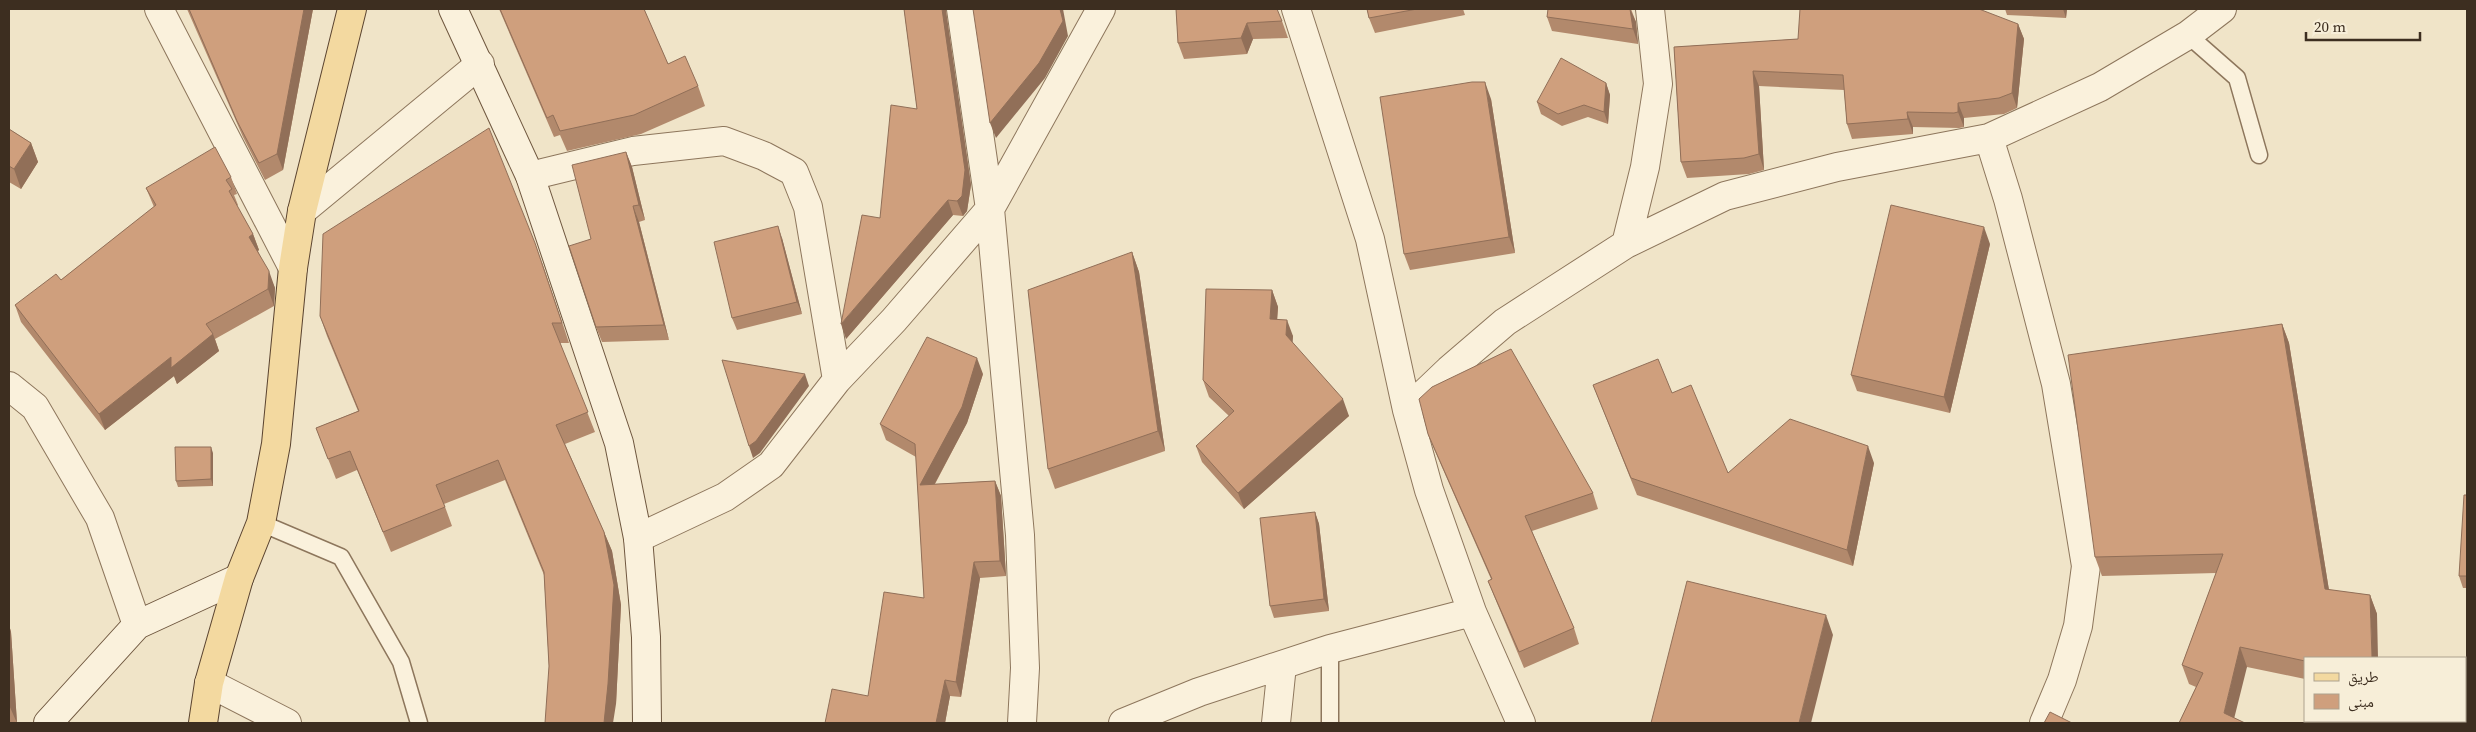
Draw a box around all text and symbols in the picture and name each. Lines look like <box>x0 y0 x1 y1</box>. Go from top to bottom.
scale bar <box>2306 10 2420 42</box>
text: 20 m <box>2314 16 2346 37</box>
legend <box>2304 657 2466 722</box>
text: طريق <box>2348 666 2379 687</box>
text: مبنى <box>2348 691 2374 712</box>

